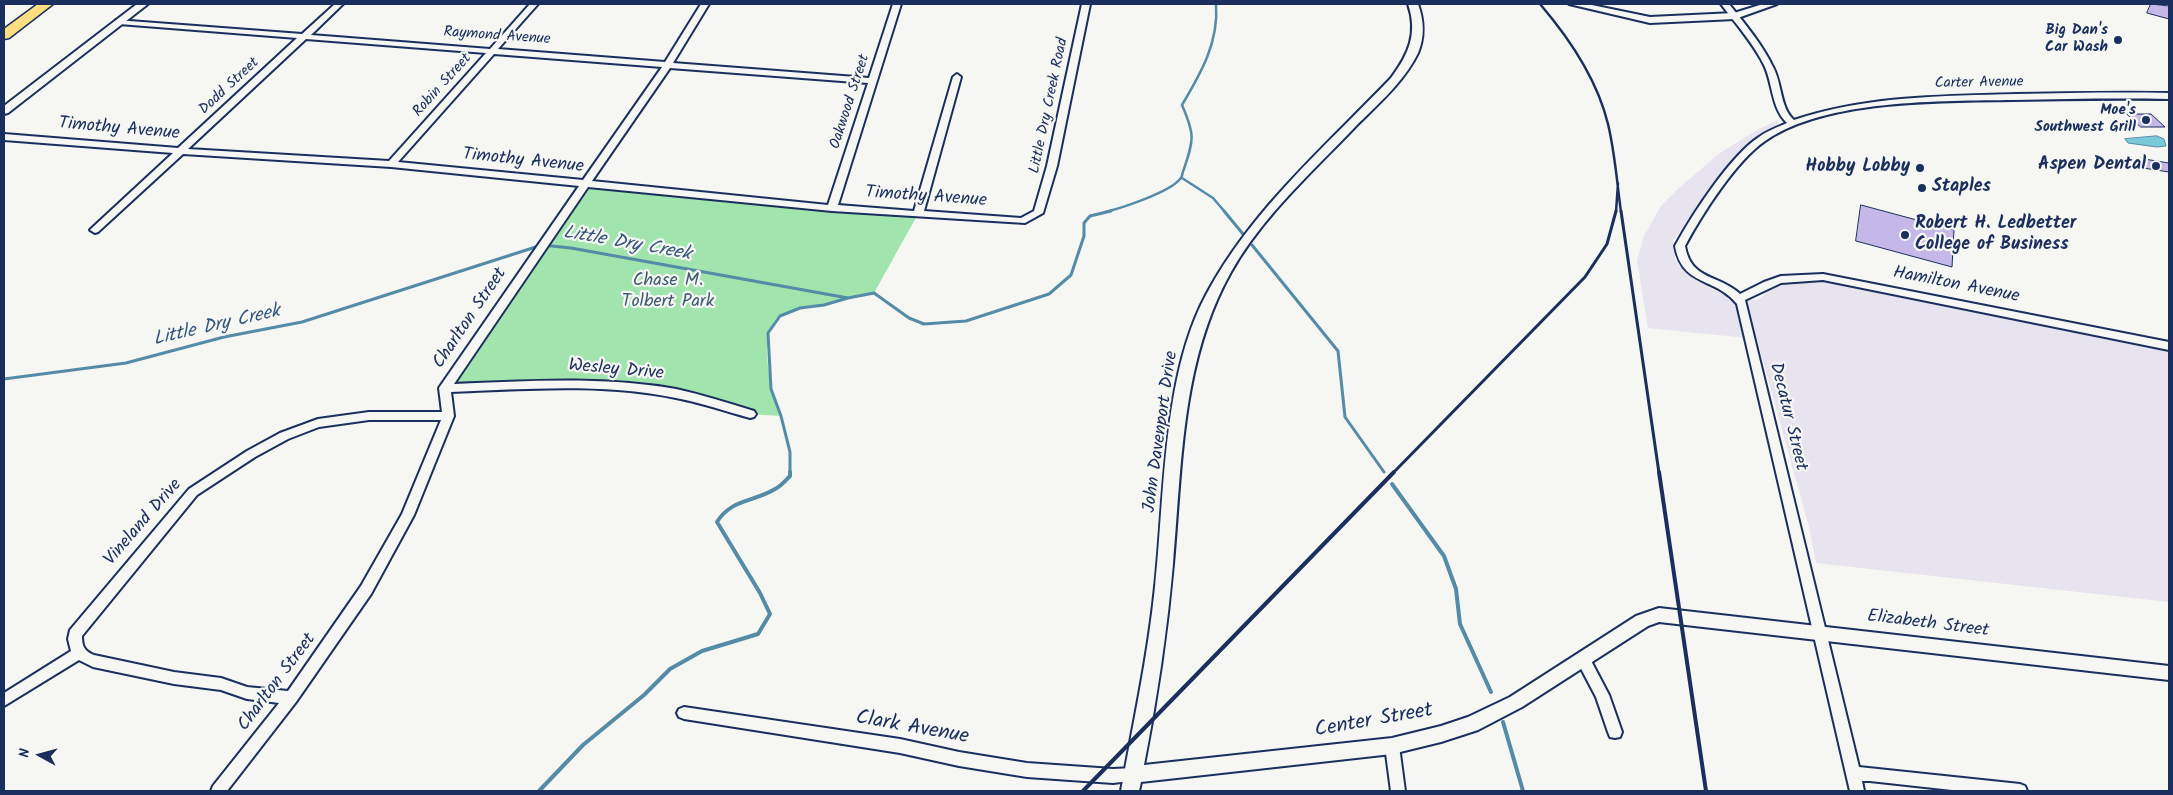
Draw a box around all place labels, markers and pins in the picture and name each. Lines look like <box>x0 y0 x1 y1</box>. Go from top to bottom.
place label: Big Dan's Car Wash <box>2045 22 2108 57</box>
marker: Big Dan's Car Wash <box>2112 34 2124 46</box>
place label: Moe's Southwest Grill <box>2035 102 2136 137</box>
marker: Moe's Southwest Grill <box>2140 114 2152 126</box>
place label: Aspen Dental <box>2038 155 2146 177</box>
place label: Hobby Lobby <box>1806 157 1910 179</box>
marker: Aspen Dental <box>2150 160 2162 172</box>
marker: Hobby Lobby <box>1914 162 1926 174</box>
place label: Staples <box>1932 177 1991 199</box>
marker: Staples <box>1916 182 1928 194</box>
place label: Robert H. Ledbetter College of Business <box>1915 214 2076 256</box>
marker: Robert H. Ledbetter College of Business <box>1899 229 1911 241</box>

